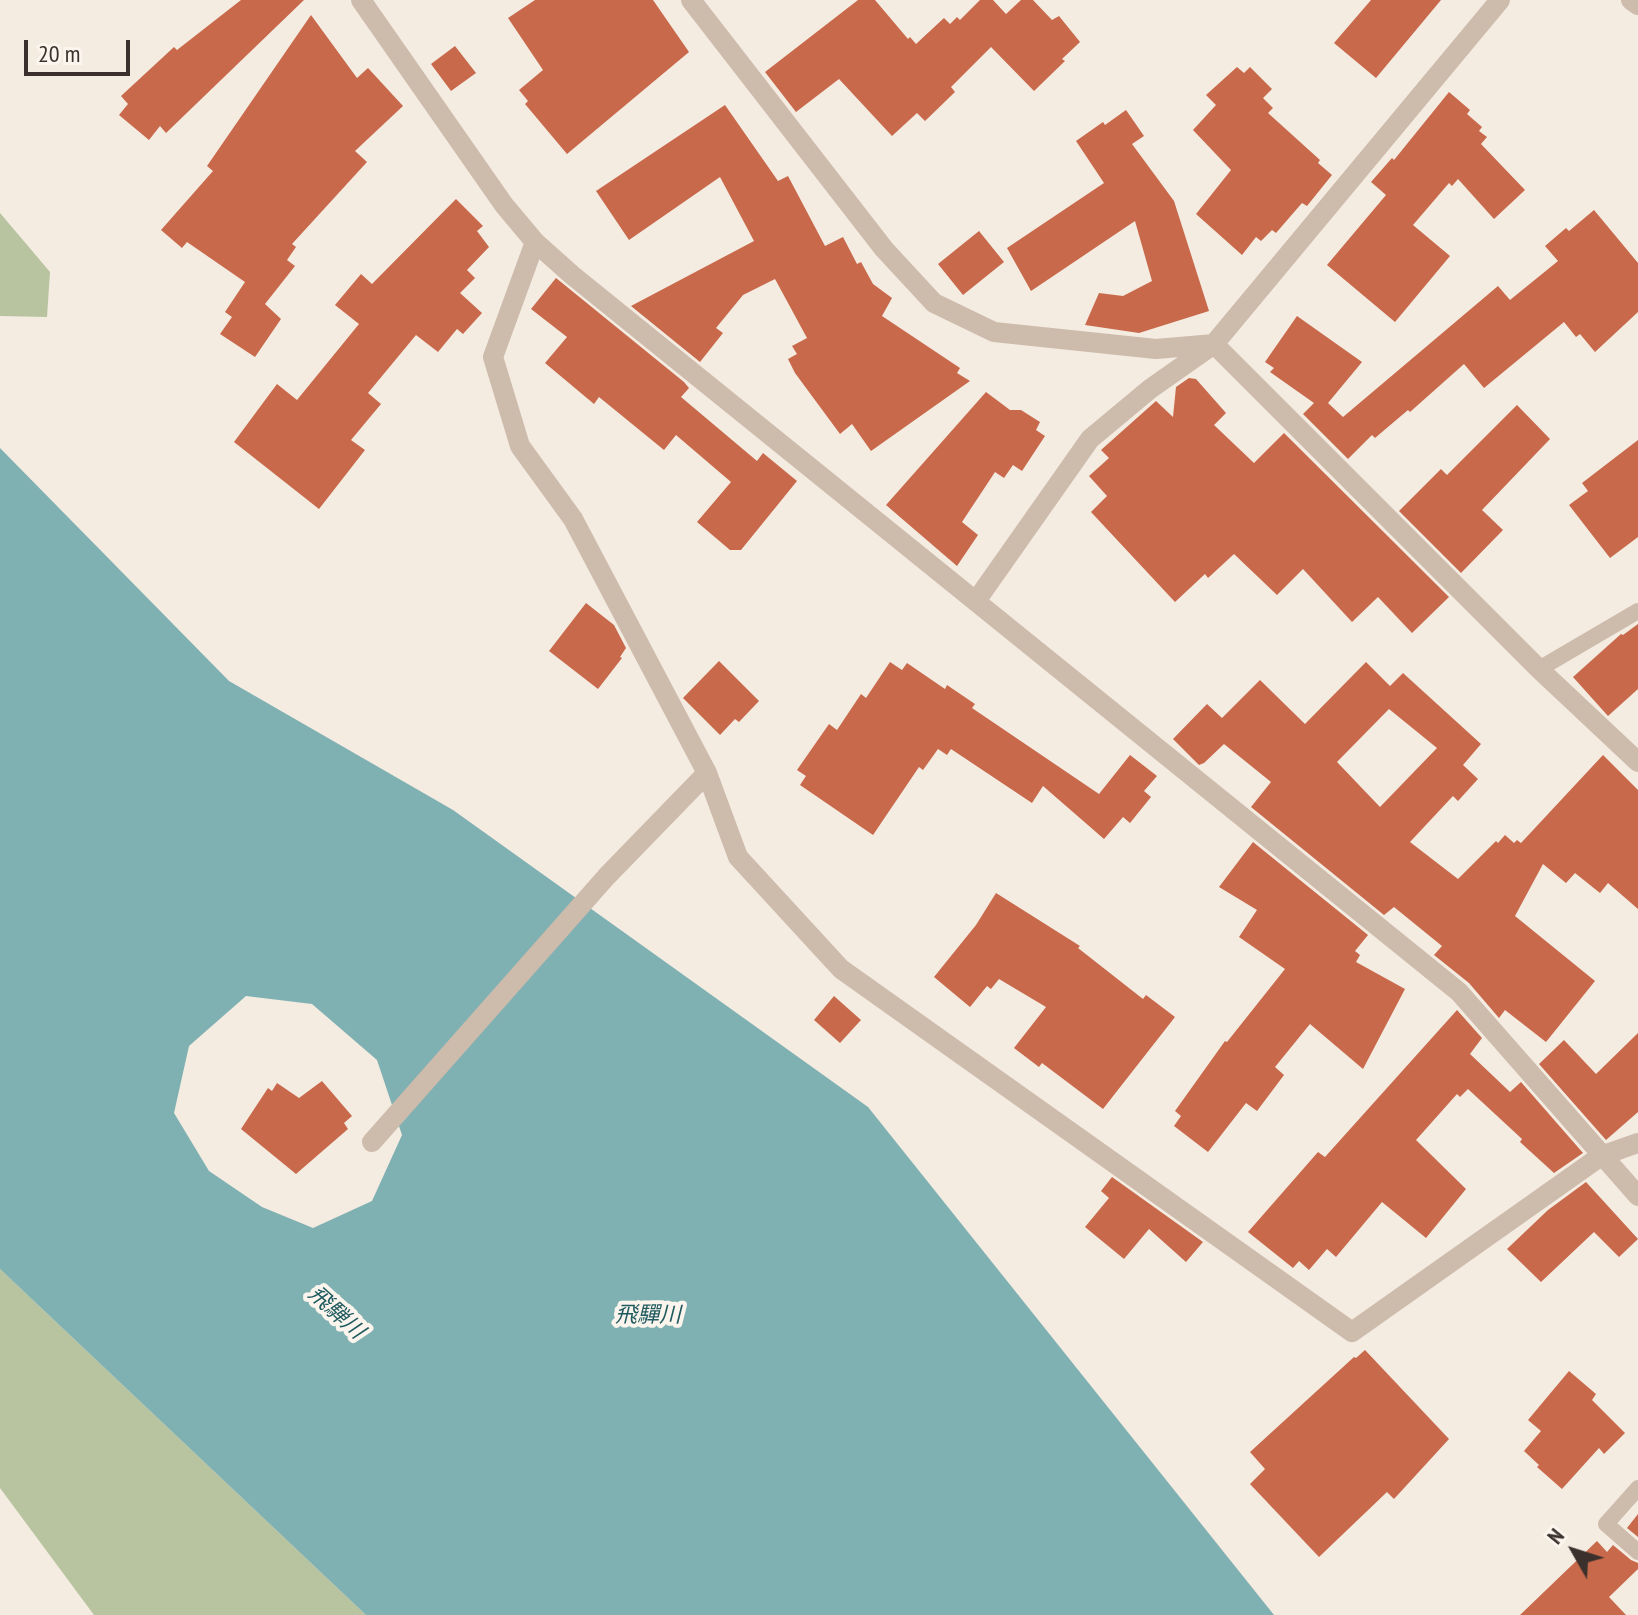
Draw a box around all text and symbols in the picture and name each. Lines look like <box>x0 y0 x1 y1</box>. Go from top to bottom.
scale bar <box>28 24 134 74</box>
text: 20 m <box>38 38 80 69</box>
water label: 飛騨川 <box>303 1281 369 1345</box>
water label: 飛驒川 <box>615 1303 681 1329</box>
north arrow <box>1534 1511 1614 1591</box>
text: N <box>1541 1522 1570 1549</box>

